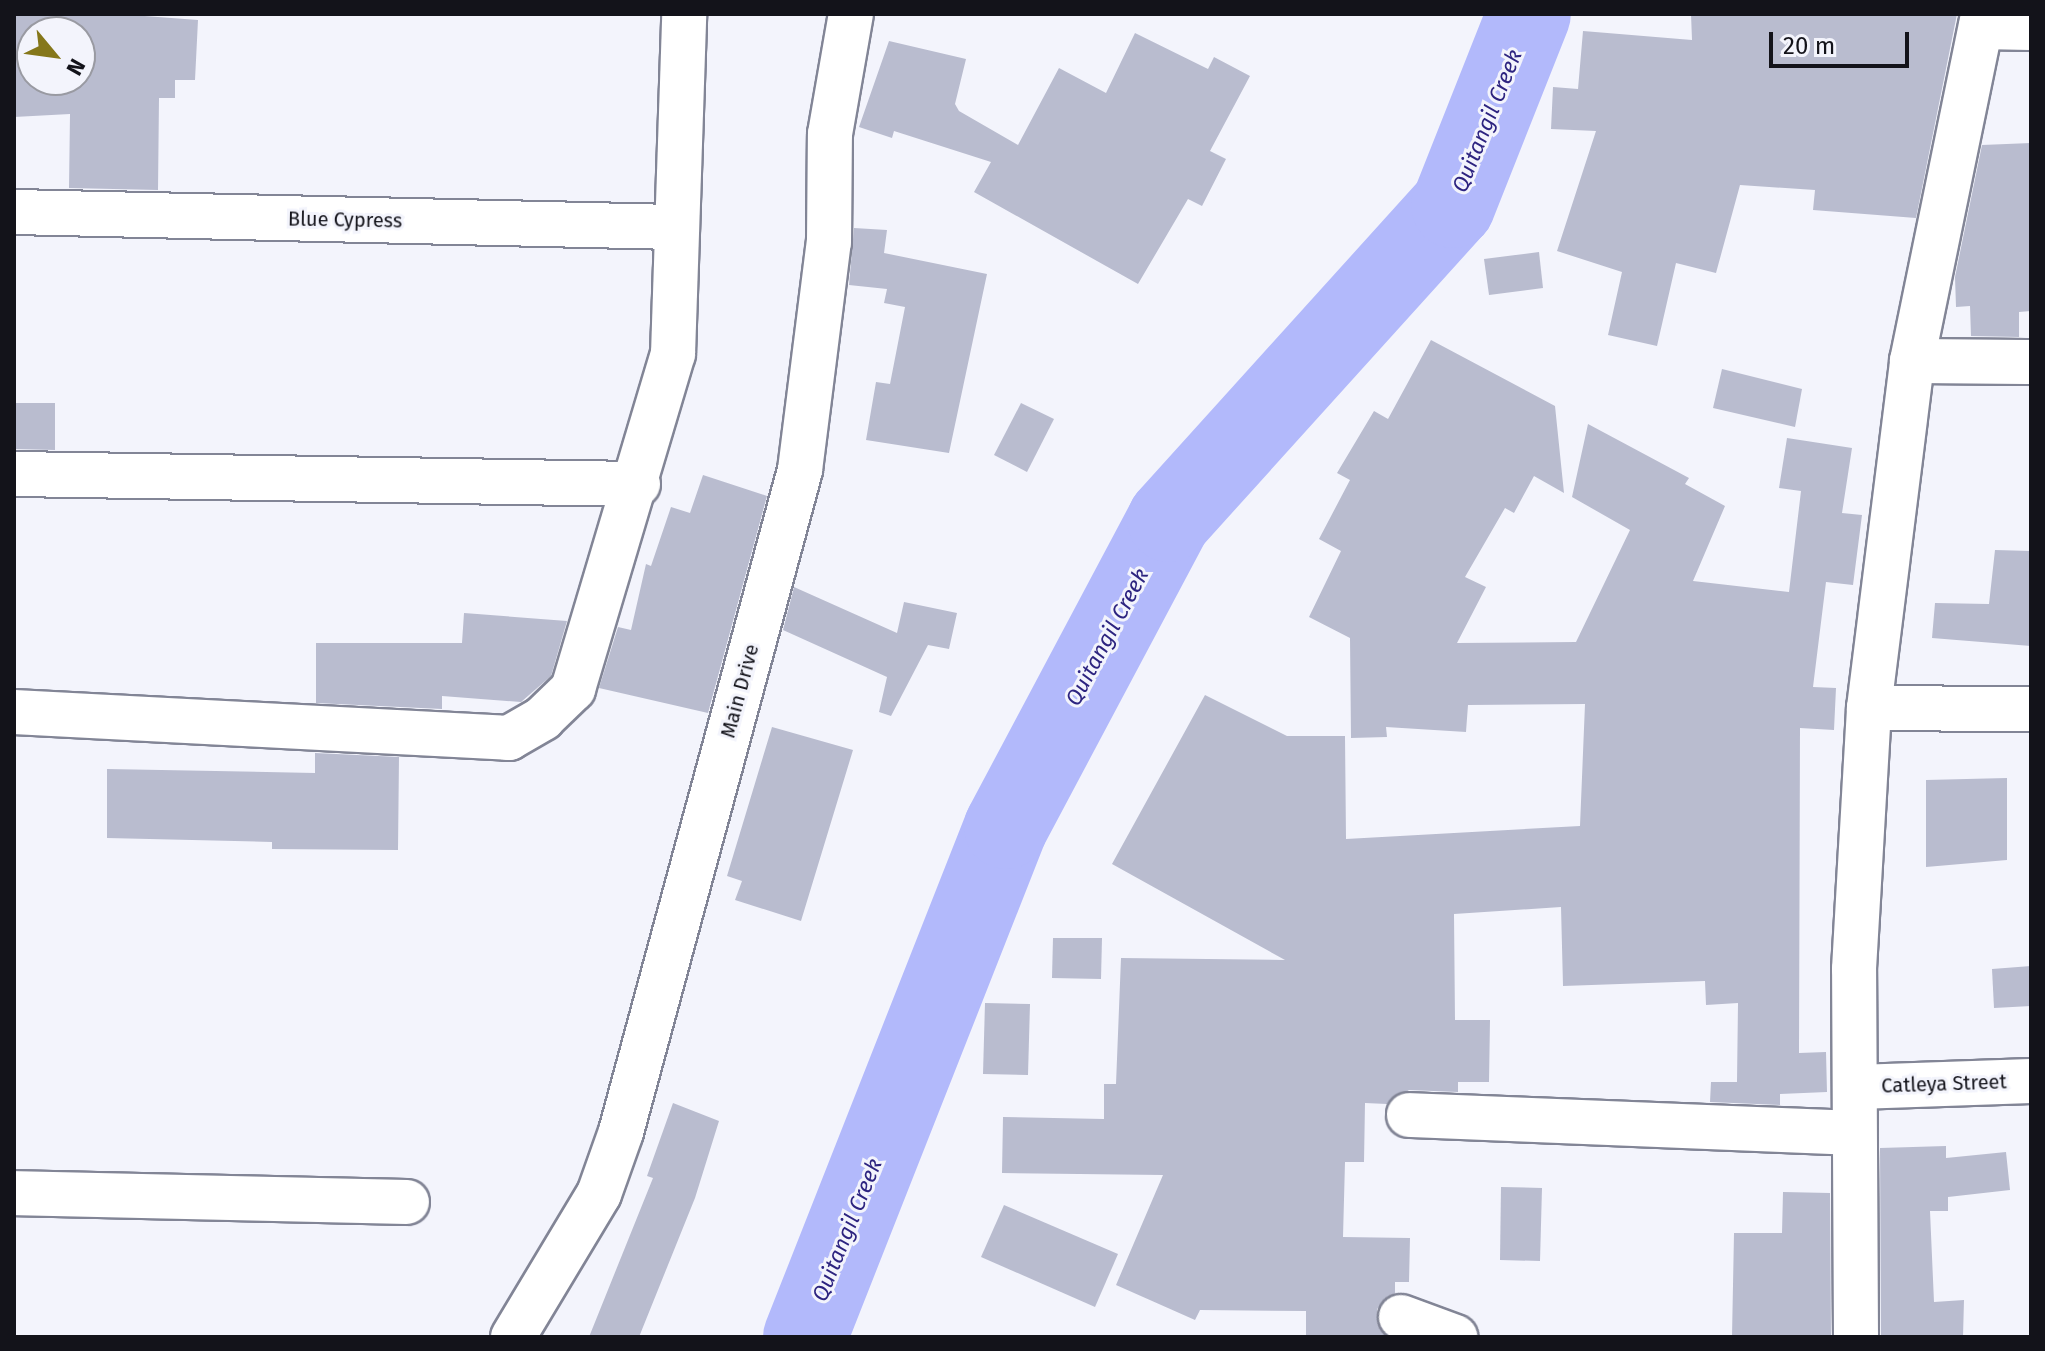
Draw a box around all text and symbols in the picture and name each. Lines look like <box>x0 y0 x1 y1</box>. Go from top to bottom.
north arrow <box>16 16 96 96</box>
scale bar <box>1773 16 1913 66</box>
text: 20 m <box>1783 32 1835 60</box>
water label: Quitangil Creek <box>1446 46 1528 196</box>
text: N <box>60 54 91 80</box>
street label: Blue Cypress <box>288 207 402 233</box>
water label: Quitangil Creek <box>1060 564 1154 710</box>
street label: Main Drive <box>716 642 764 740</box>
street label: Catleya Street <box>1881 1070 2007 1098</box>
water label: Quitangil Creek <box>806 1155 888 1305</box>

